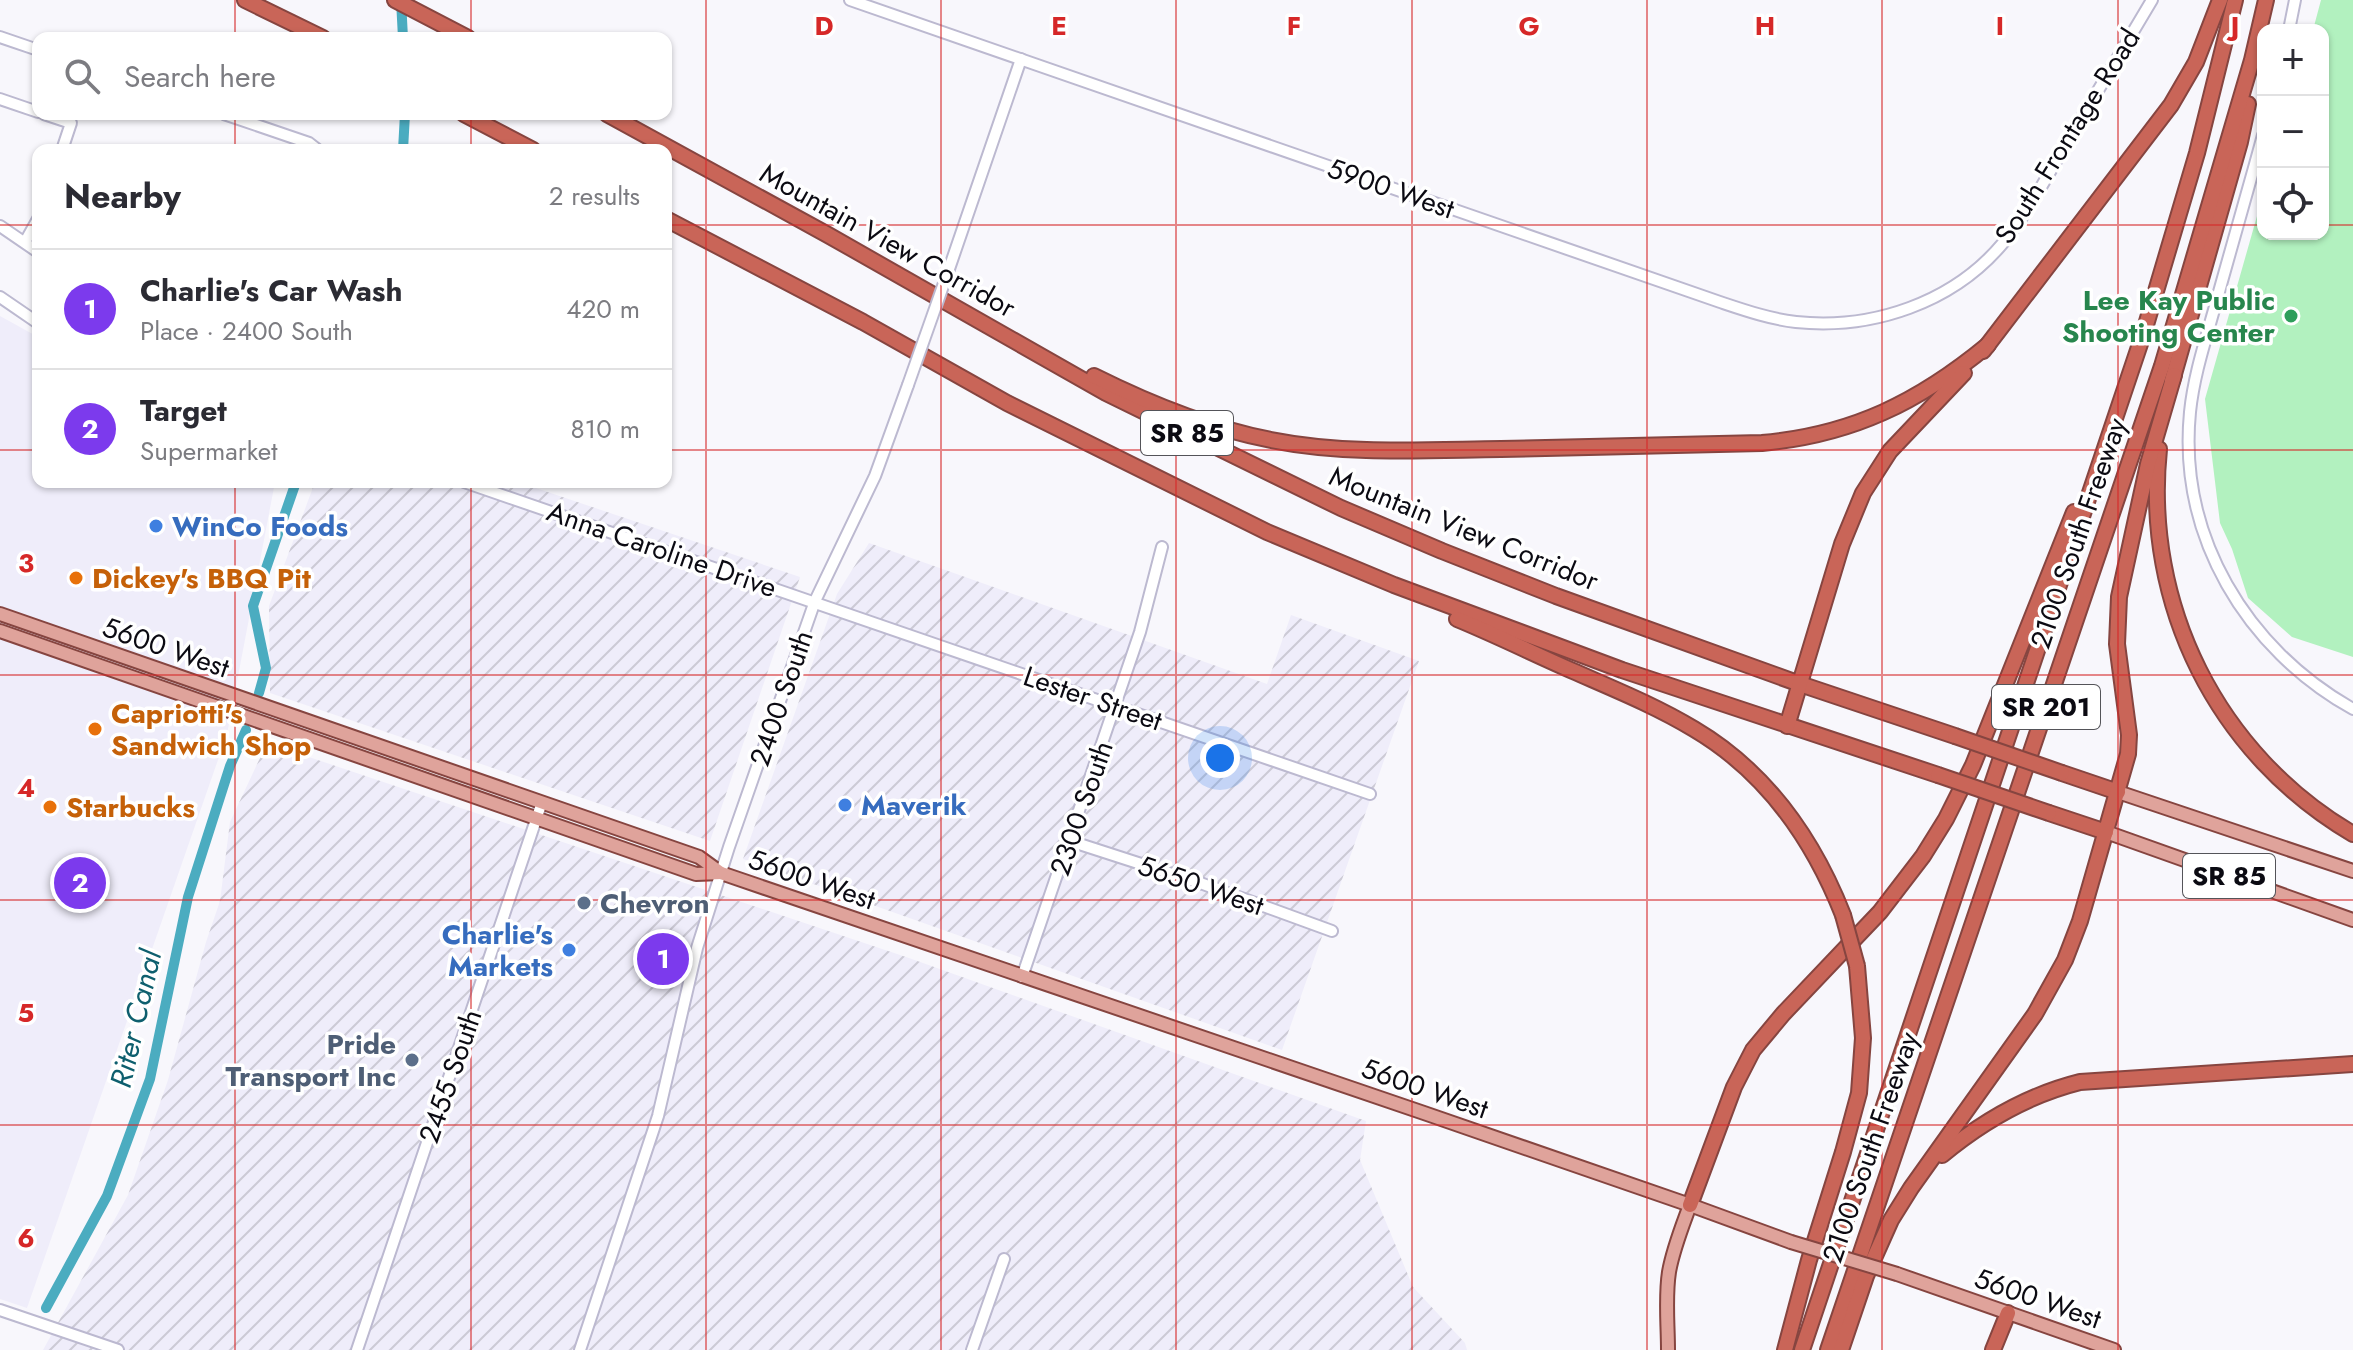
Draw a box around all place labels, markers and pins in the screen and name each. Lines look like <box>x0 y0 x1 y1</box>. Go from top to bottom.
place label: Lee Kay Public Shooting Center <box>2062 280 2275 353</box>
marker: Lee Kay Public Shooting Center <box>2282 307 2300 325</box>
place label: WinCo Foods <box>172 506 348 547</box>
marker: WinCo Foods <box>147 517 165 535</box>
place label: Dickey's BBQ Pit <box>92 558 311 599</box>
marker: Dickey's BBQ Pit <box>67 569 85 587</box>
place label: Capriotti's Sandwich Shop <box>111 693 311 766</box>
marker: Capriotti's Sandwich Shop <box>86 720 104 738</box>
place label: Maverik <box>861 785 967 826</box>
place label: Starbucks <box>66 787 195 828</box>
marker: Maverik <box>836 796 854 814</box>
marker: Starbucks <box>41 798 59 816</box>
pin: 2 <box>54 853 106 913</box>
place label: Chevron <box>600 883 710 924</box>
marker: Chevron <box>575 894 593 912</box>
place label: Charlie's Markets <box>442 914 553 987</box>
pin: 1 <box>637 929 689 989</box>
marker: Charlie's Markets <box>560 941 578 959</box>
place label: Pride Transport Inc <box>226 1024 396 1097</box>
marker: Pride Transport Inc <box>403 1051 421 1069</box>

